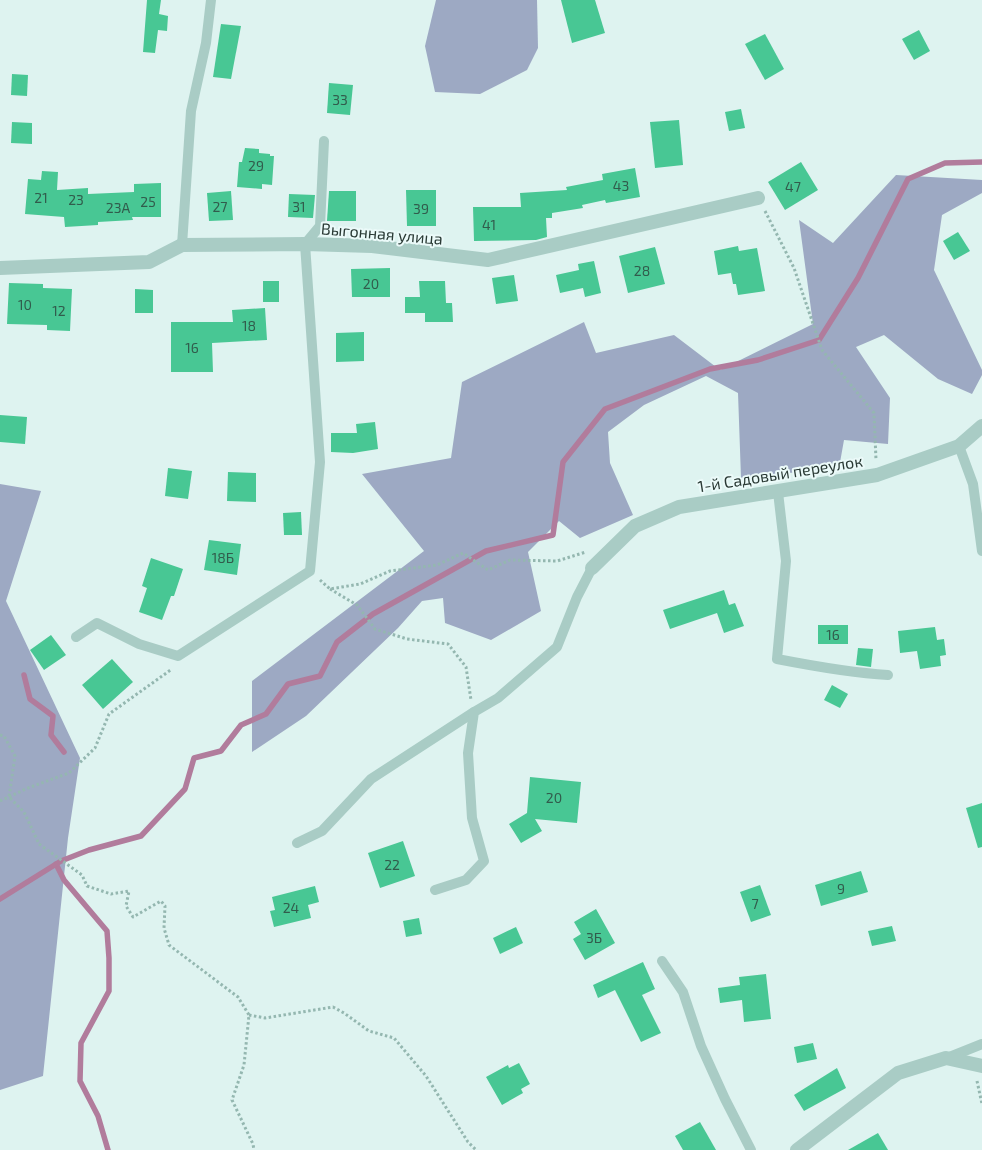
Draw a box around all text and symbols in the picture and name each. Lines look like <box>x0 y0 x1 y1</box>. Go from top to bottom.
house number: 33 <box>332 91 348 108</box>
house number: 29 <box>248 157 264 174</box>
house number: 43 <box>613 177 629 194</box>
house number: 47 <box>785 178 801 195</box>
house number: 21 <box>34 189 48 206</box>
house number: 23 <box>68 191 84 208</box>
house number: 25 <box>140 193 156 210</box>
house number: 27 <box>212 198 228 215</box>
house number: 31 <box>292 198 306 215</box>
house number: 23А <box>106 199 130 216</box>
house number: 39 <box>413 200 429 217</box>
house number: 41 <box>482 216 496 233</box>
street label: Выгонная улица <box>320 218 444 249</box>
house number: 28 <box>634 262 650 279</box>
house number: 20 <box>363 275 379 292</box>
house number: 10 <box>18 296 32 313</box>
house number: 12 <box>52 302 66 319</box>
house number: 18 <box>242 317 256 334</box>
house number: 16 <box>185 339 199 356</box>
street label: 1-й Садовый переулок <box>696 451 864 496</box>
house number: 18Б <box>212 549 234 566</box>
house number: 16 <box>826 626 840 643</box>
house number: 20 <box>546 789 562 806</box>
house number: 22 <box>384 856 400 873</box>
house number: 9 <box>837 880 845 897</box>
house number: 7 <box>751 895 759 912</box>
house number: 24 <box>283 899 299 916</box>
house number: 3Б <box>586 929 602 946</box>

